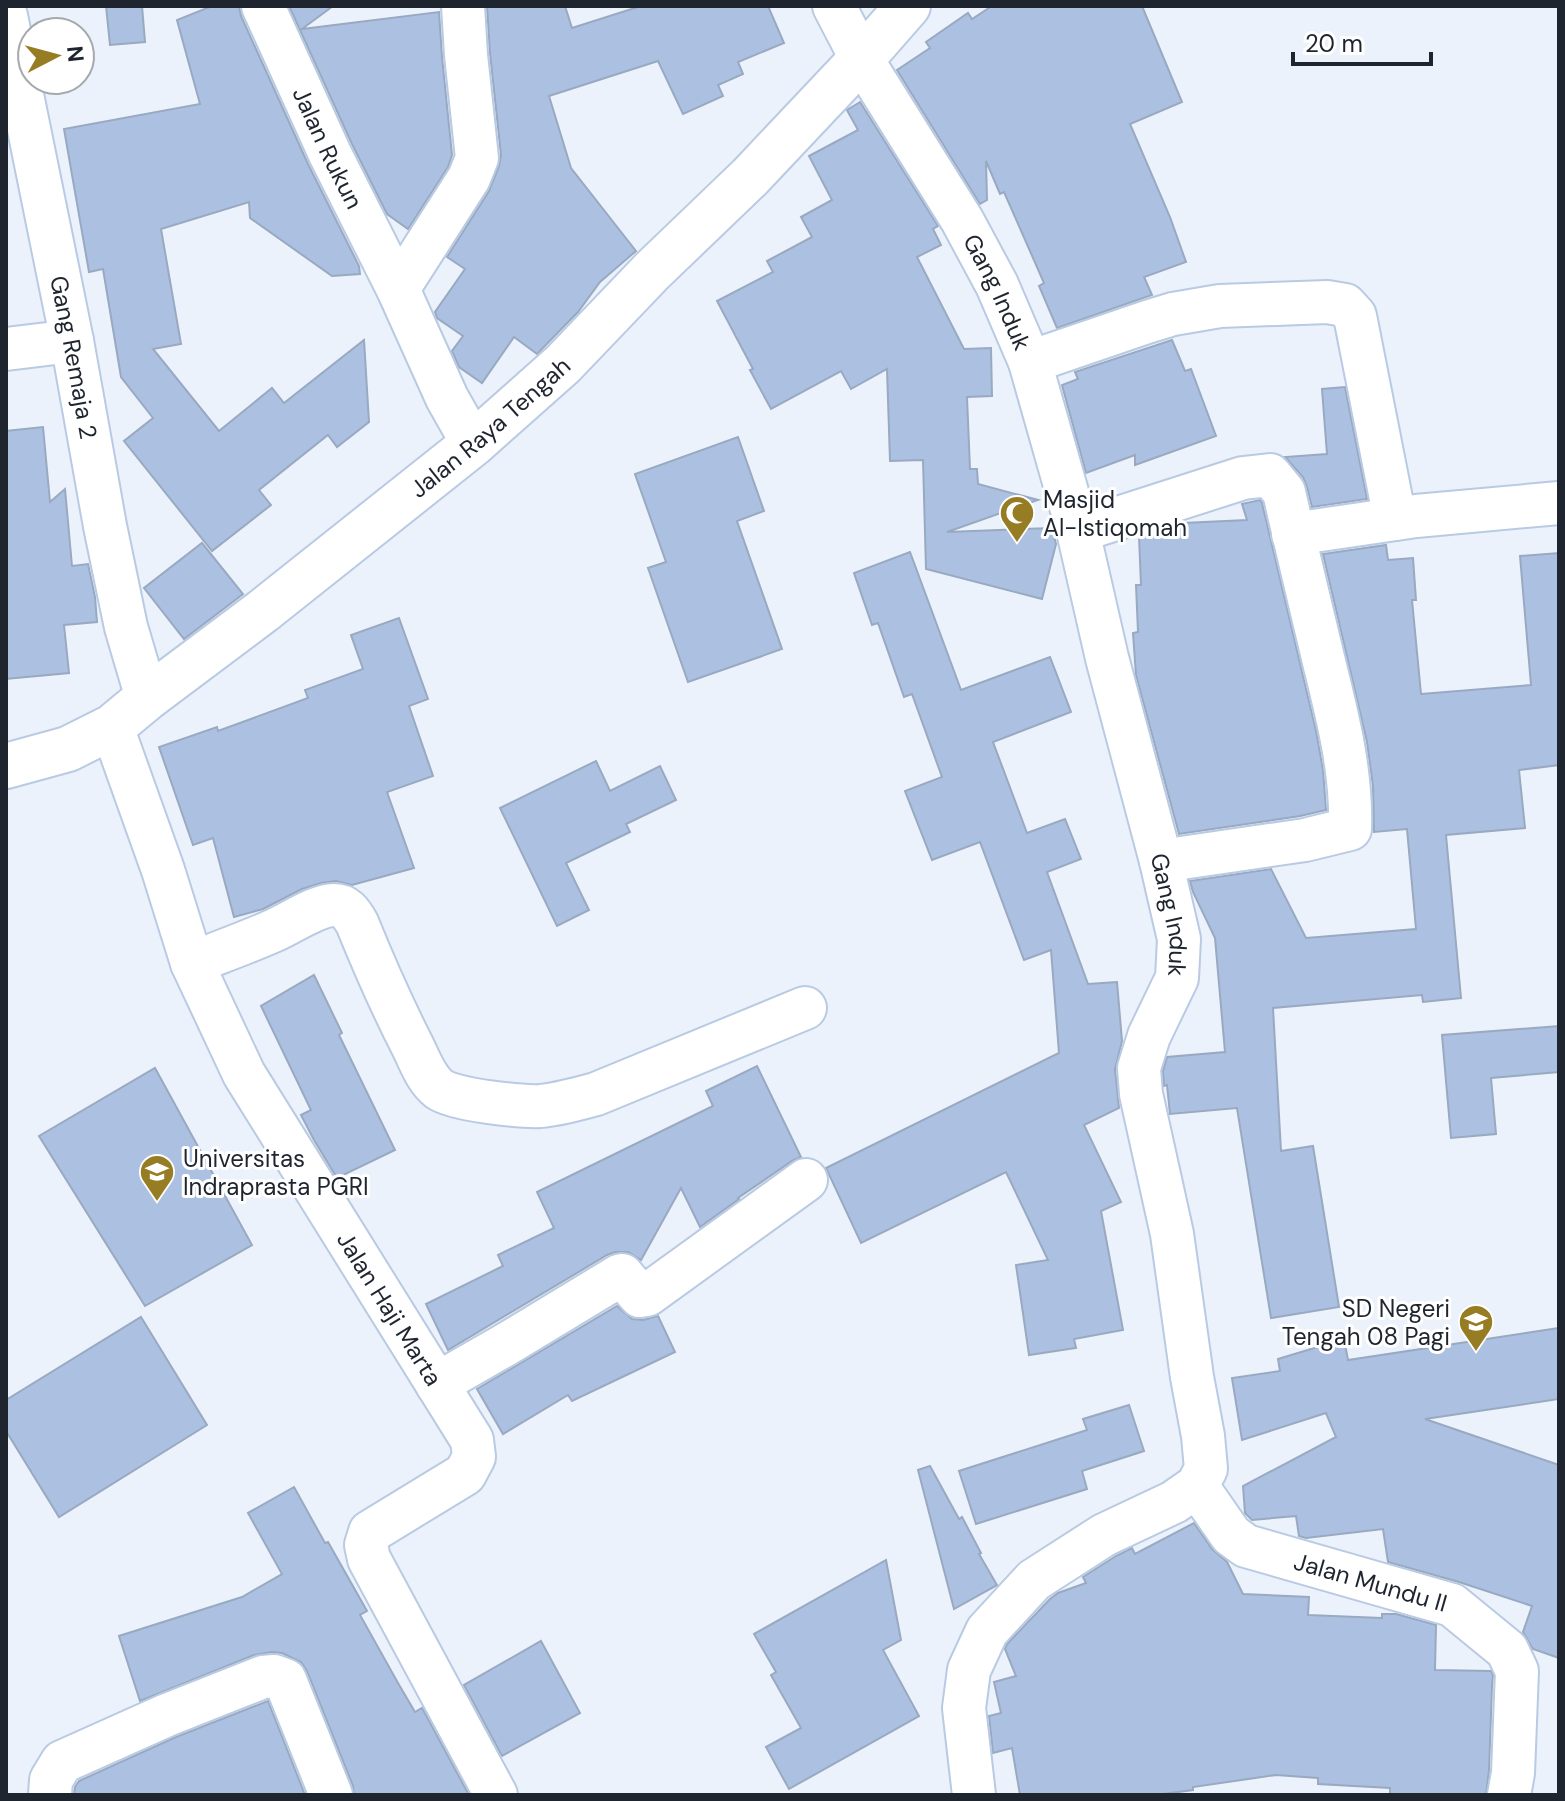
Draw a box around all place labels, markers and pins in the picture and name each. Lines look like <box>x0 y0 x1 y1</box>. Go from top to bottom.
place label: Masjid Al-Istiqomah <box>1043 484 1187 543</box>
mosque icon: Masjid Al-Istiqomah <box>998 494 1036 544</box>
place label: Universitas Indraprasta PGRI <box>183 1143 369 1202</box>
school or university icon: Universitas Indraprasta PGRI <box>138 1153 176 1203</box>
place label: SD Negeri Tengah 08 Pagi <box>1282 1293 1450 1352</box>
school or university icon: SD Negeri Tengah 08 Pagi <box>1457 1303 1495 1353</box>

